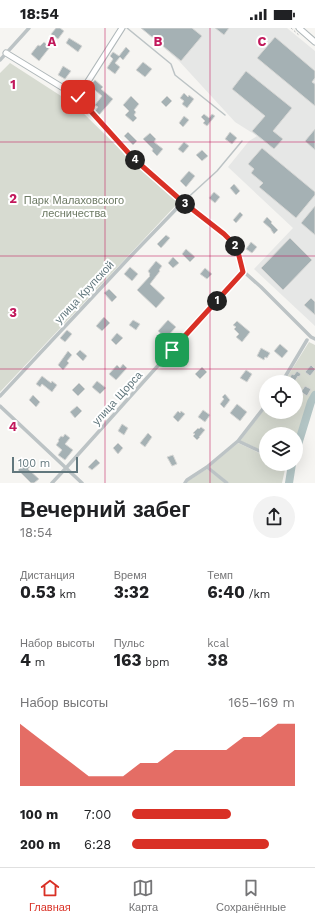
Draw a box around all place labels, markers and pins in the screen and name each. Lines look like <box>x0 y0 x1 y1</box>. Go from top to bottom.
pin <box>61 80 95 114</box>
pin: 4 <box>125 150 145 170</box>
pin: 3 <box>175 194 195 214</box>
pin: 2 <box>225 236 245 256</box>
pin: 1 <box>207 291 227 311</box>
pin <box>155 333 189 367</box>

